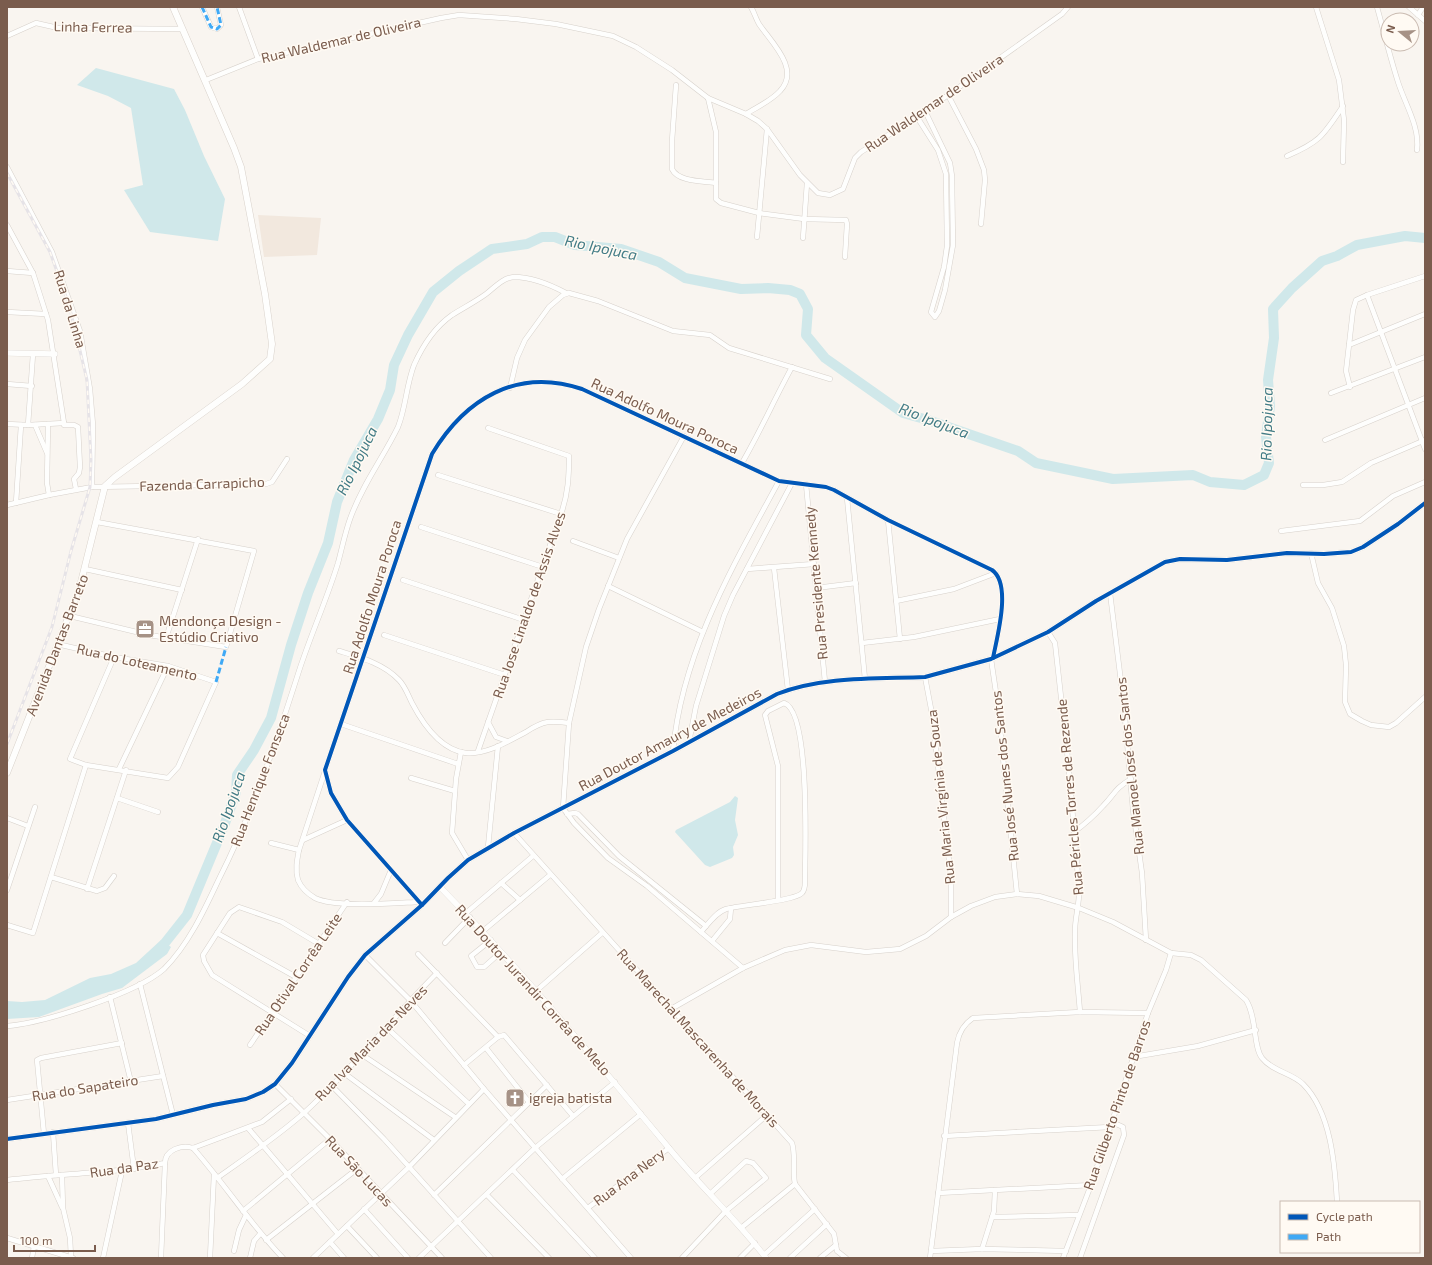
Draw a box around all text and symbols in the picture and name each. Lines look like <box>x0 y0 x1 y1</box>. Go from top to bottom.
north arrow <box>1380 12 1420 52</box>
street label: Rua Waldemar de Oliveira <box>259 13 422 66</box>
street label: Linha Ferrea <box>53 17 133 36</box>
text: N <box>1383 23 1397 35</box>
street label: Rua Waldemar de Oliveira <box>861 50 1006 155</box>
water label: Rio Ipojuca <box>563 231 639 264</box>
street label: Rua da Linha <box>51 268 90 350</box>
street label: Rua Adolfo Moura Poroca <box>589 374 742 457</box>
water label: Rio Ipojuca <box>1256 387 1277 461</box>
water label: Rio Ipojuca <box>896 398 972 443</box>
water label: Rio Ipojuca <box>332 423 381 498</box>
street label: Fazenda Carrapicho <box>139 473 265 494</box>
street label: Rua Presidente Kennedy <box>800 505 831 660</box>
street label: Rua Jose Linaldo de Assis Alves <box>488 509 569 701</box>
street label: Rua Adolfo Moura Poroca <box>339 518 404 676</box>
street label: Avenida Dantas Barreto <box>22 572 91 718</box>
place label: Mendonça Design - Estúdio Criativo <box>159 612 281 645</box>
office icon: Mendonça Design - Estúdio Criativo <box>134 618 156 640</box>
street label: Rua do Loteamento <box>75 639 199 684</box>
street label: Rua Manoel José dos Santos <box>1112 676 1147 856</box>
street label: Rua Doutor Amaury de Medeiros <box>575 683 764 794</box>
street label: Rua José Nunes dos Santos <box>987 690 1022 862</box>
street label: Rua Péricles Torres de Rezende <box>1052 698 1087 896</box>
street label: Rua Maria Virgínia de Souza <box>923 709 958 885</box>
street label: Rua Henrique Fonseca <box>226 711 293 849</box>
water label: Rio Ipojuca <box>208 769 250 845</box>
street label: Rua Doutor Jurandir Corrêa de Melo <box>452 901 615 1079</box>
street label: Rua Otival Corrêa Leite <box>250 909 345 1038</box>
street label: Rua Marechal Mascarenha de Morais <box>614 945 783 1130</box>
street label: Rua Iva Maria das Neves <box>311 981 430 1104</box>
street label: Rua Gilberto Pinto de Barros <box>1079 1018 1154 1192</box>
street label: Rua do Sapateiro <box>30 1071 139 1104</box>
church icon: igreja batista <box>504 1087 526 1109</box>
place label: igreja batista <box>529 1089 612 1106</box>
street label: Rua São Lucas <box>322 1132 397 1210</box>
street label: Rua Ana Nery <box>590 1144 668 1209</box>
street label: Rua da Paz <box>88 1154 159 1181</box>
legend <box>1280 1201 1420 1253</box>
text: Cycle path <box>1316 1209 1373 1223</box>
scale bar <box>14 1227 95 1253</box>
text: Path <box>1316 1229 1341 1243</box>
text: 100 m <box>20 1233 52 1247</box>

